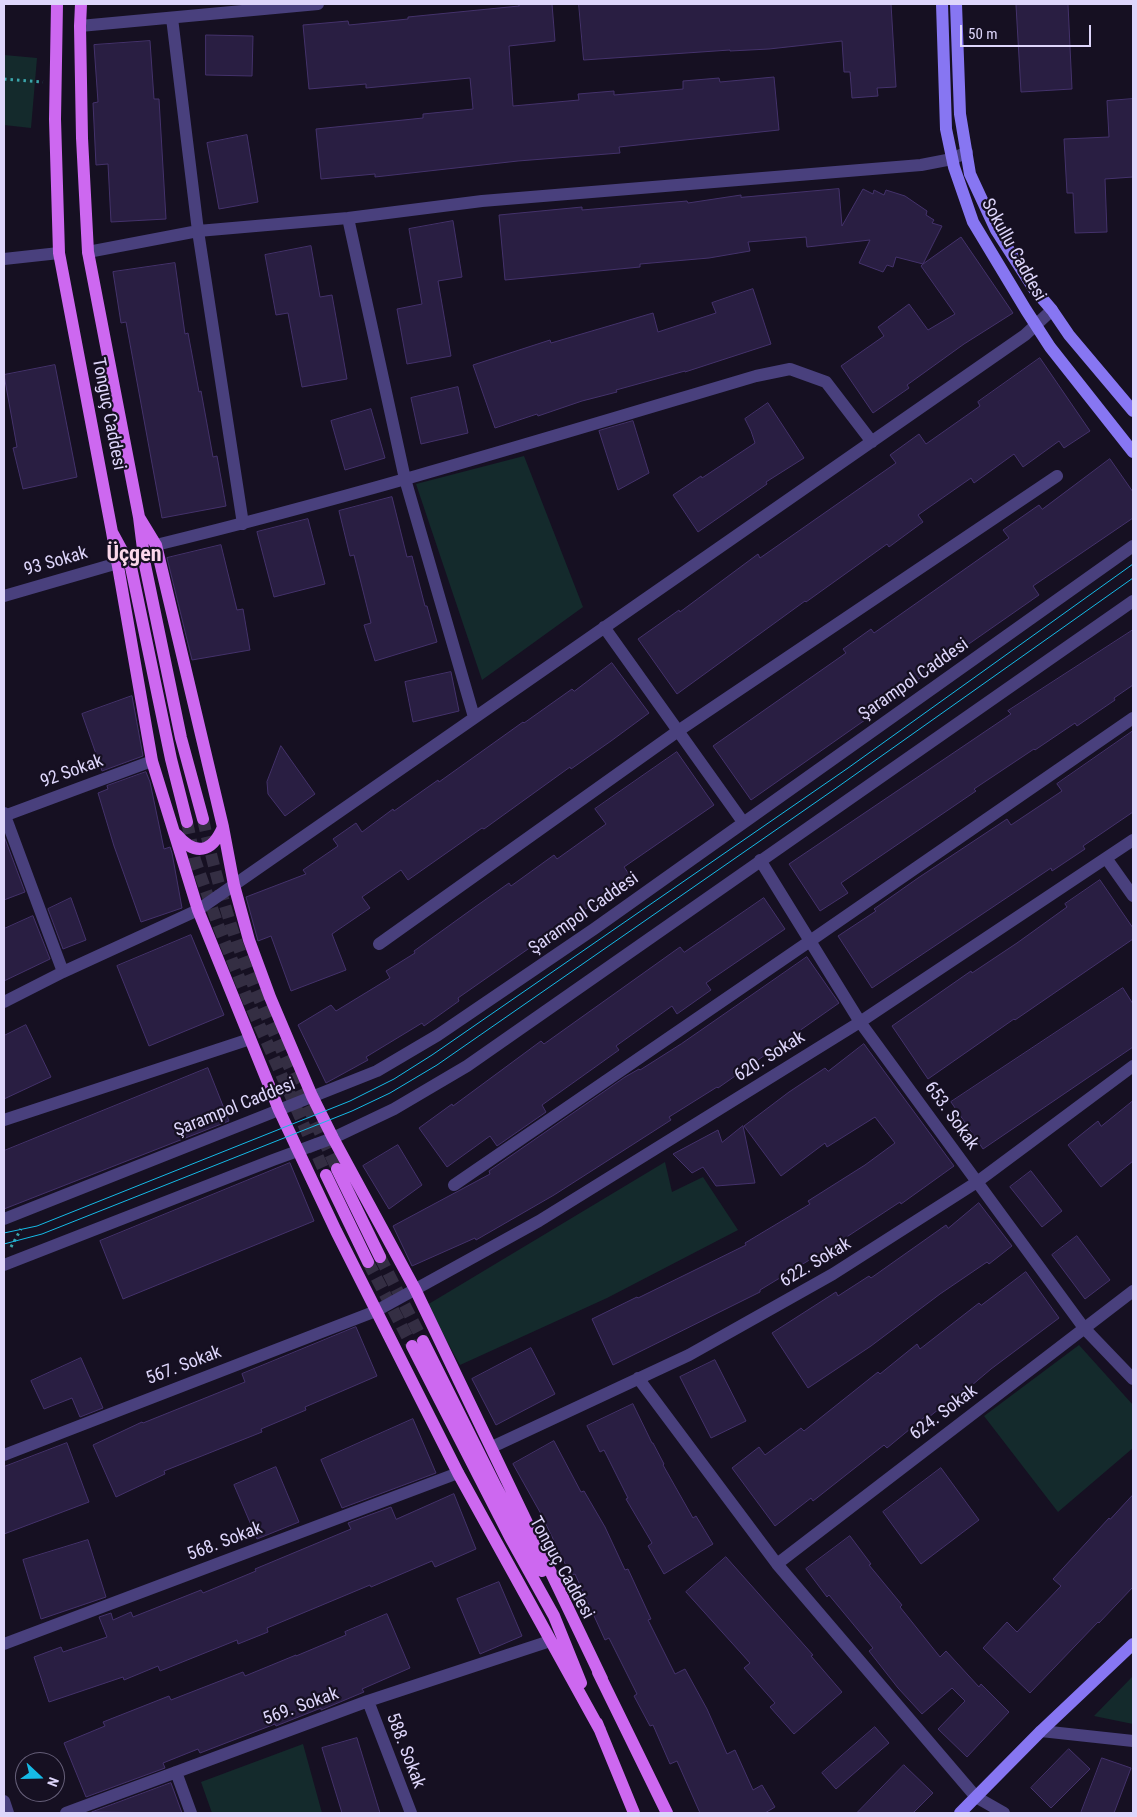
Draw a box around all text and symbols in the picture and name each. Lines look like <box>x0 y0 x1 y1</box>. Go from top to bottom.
scale bar <box>962 15 1093 47</box>
text: 50 m <box>968 25 998 43</box>
street label: Sokullu Caddesi <box>976 195 1050 305</box>
street label: Tonguç Caddesi <box>87 356 129 472</box>
district label: Üçgen <box>106 542 162 568</box>
street label: 93 Sokak <box>22 543 90 581</box>
street label: Şarampol Caddesi <box>855 634 973 726</box>
street label: 92 Sokak <box>38 751 106 793</box>
street label: Şarampol Caddesi <box>525 868 643 960</box>
street label: 620. Sokak <box>731 1027 809 1087</box>
street label: Şarampol Caddesi <box>171 1074 299 1142</box>
street label: 653. Sokak <box>919 1078 983 1154</box>
street label: 622. Sokak <box>777 1233 855 1293</box>
street label: 567. Sokak <box>143 1342 225 1390</box>
street label: 624. Sokak <box>906 1381 982 1445</box>
street label: Tonguç Caddesi <box>524 1513 598 1623</box>
street label: 568. Sokak <box>184 1518 266 1566</box>
street label: 569. Sokak <box>260 1683 342 1731</box>
street label: 588. Sokak <box>381 1710 429 1792</box>
north arrow <box>15 1752 65 1802</box>
text: N <box>44 1775 62 1789</box>

